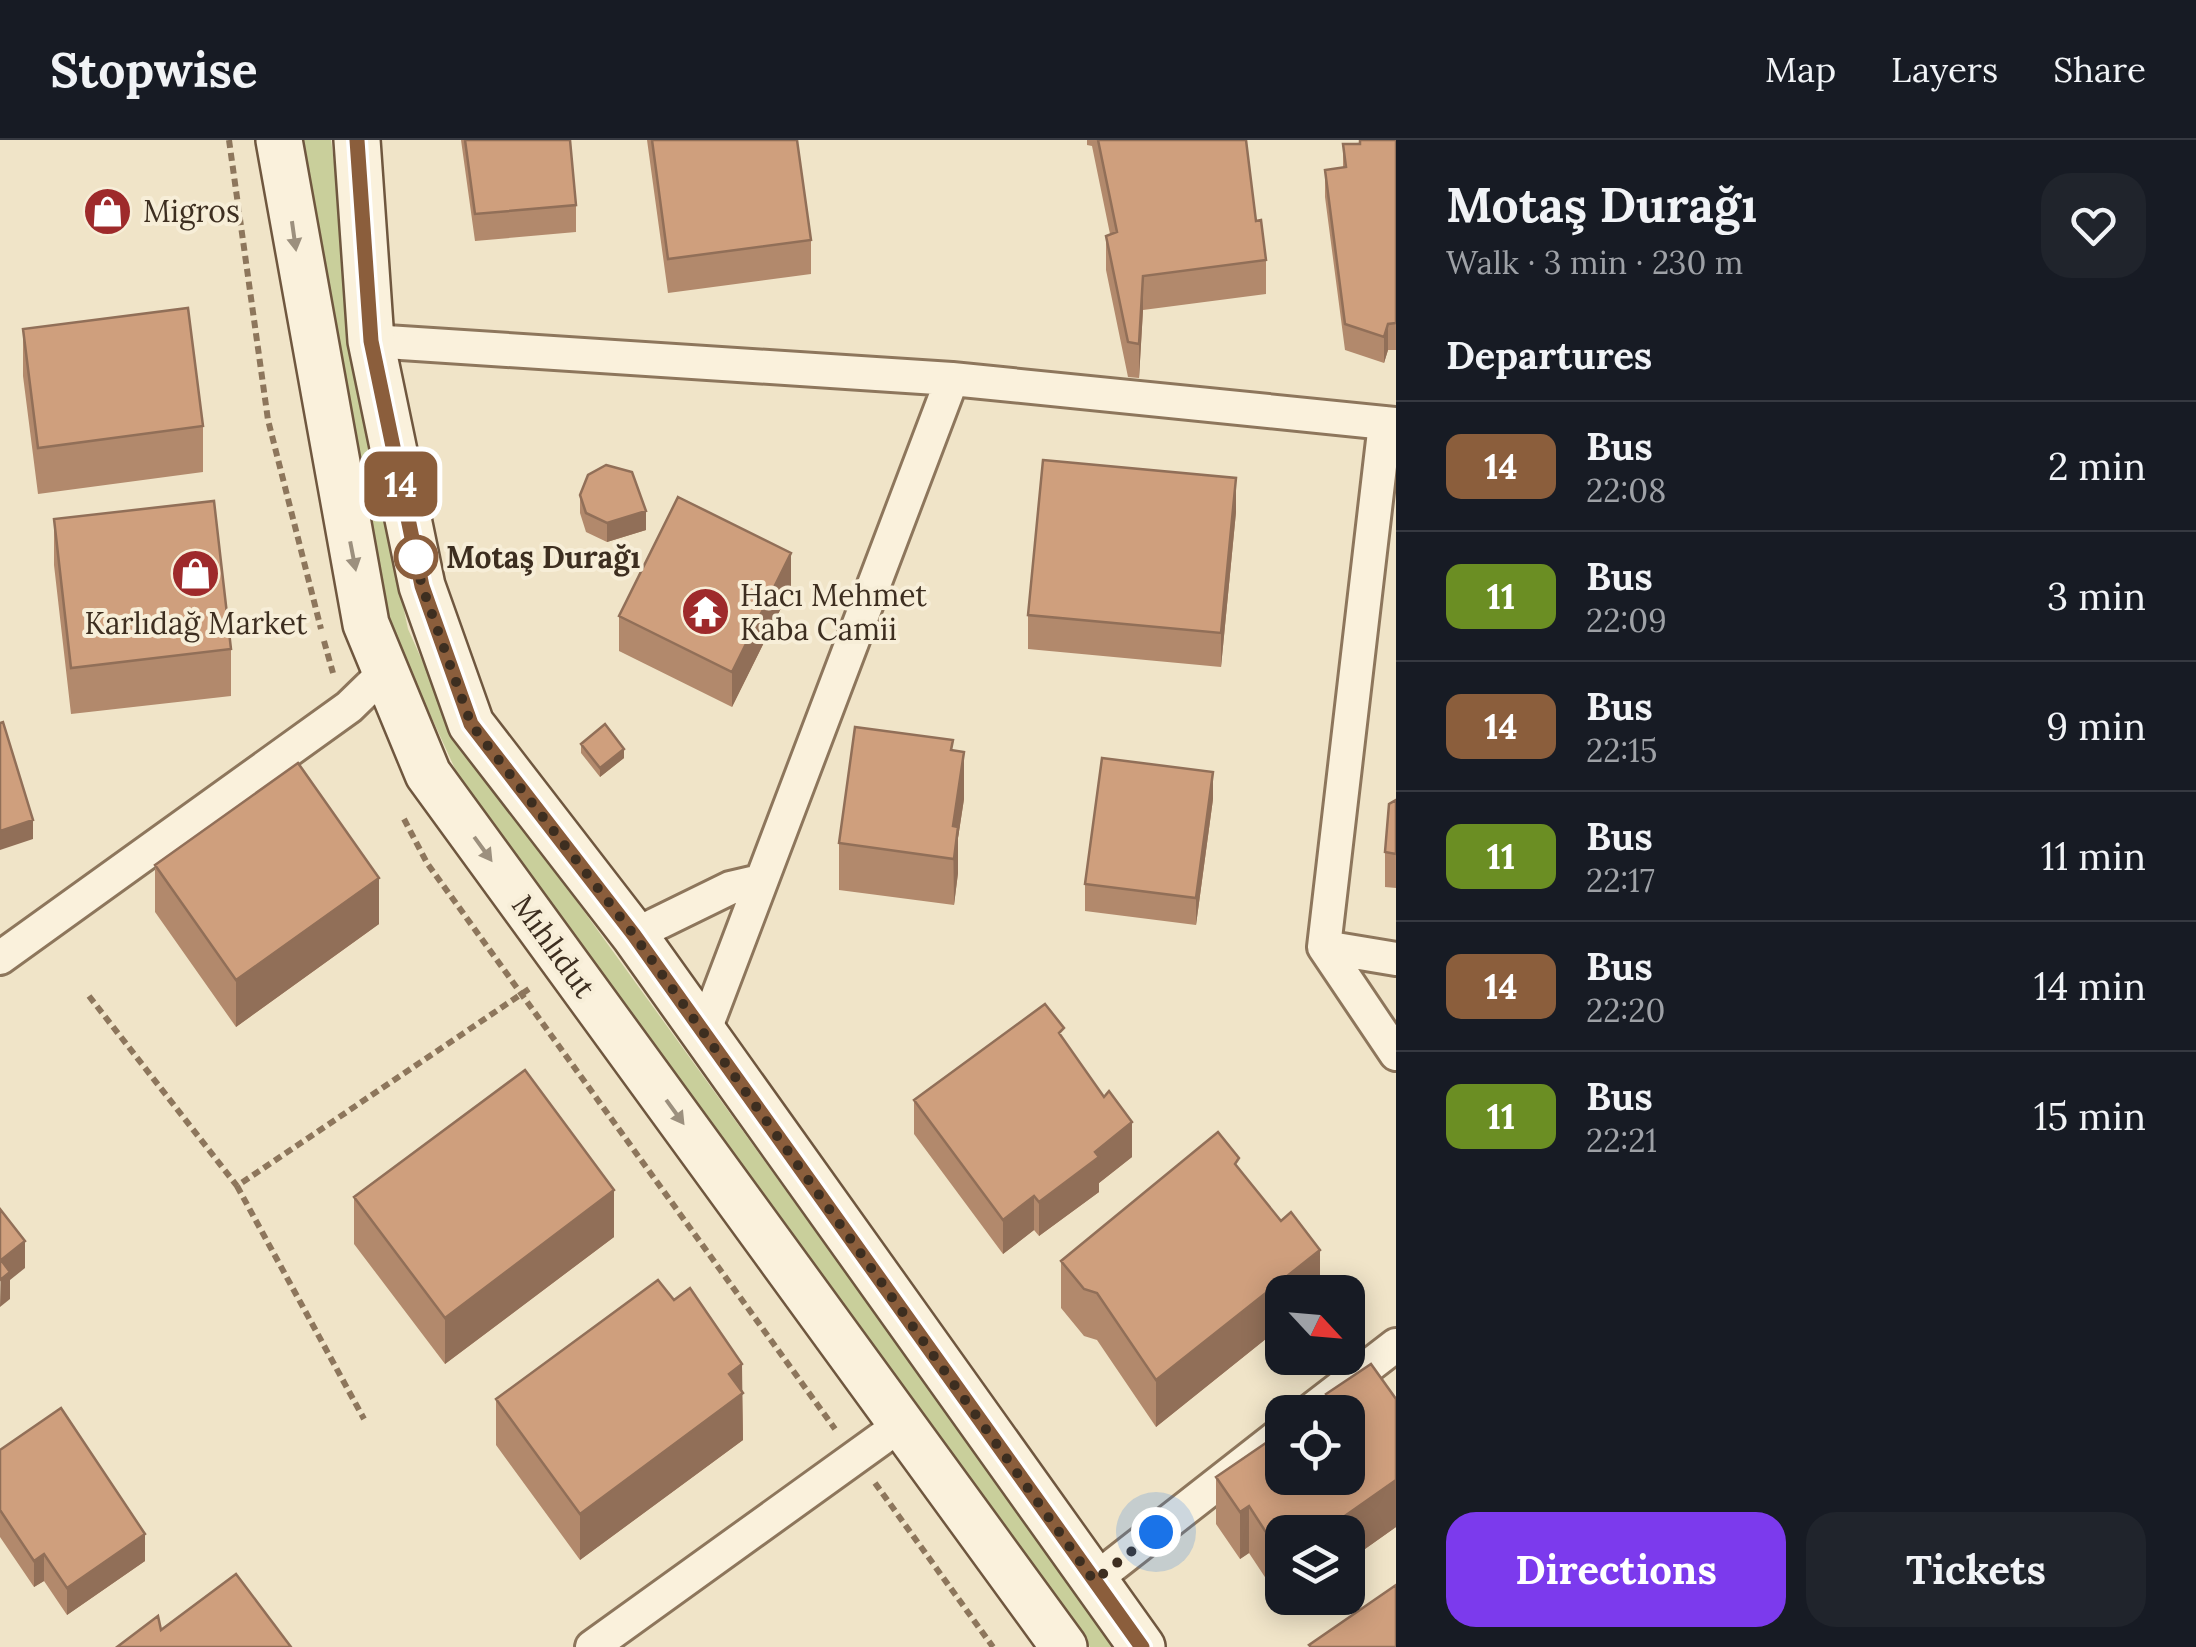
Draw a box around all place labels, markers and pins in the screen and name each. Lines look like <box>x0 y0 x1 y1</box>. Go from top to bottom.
shop icon: Migros <box>82 185 134 237</box>
place label: Migros <box>143 192 240 231</box>
marker: Motaş Durağı <box>395 536 437 578</box>
place label: Motaş Durağı <box>446 538 641 577</box>
shop icon: Karlıdağ Market <box>170 548 222 600</box>
place label: Hacı Mehmet Kaba Camii <box>740 576 927 648</box>
temple icon: Hacı Mehmet Kaba Camii <box>679 586 731 638</box>
place label: Karlıdağ Market <box>85 604 308 643</box>

